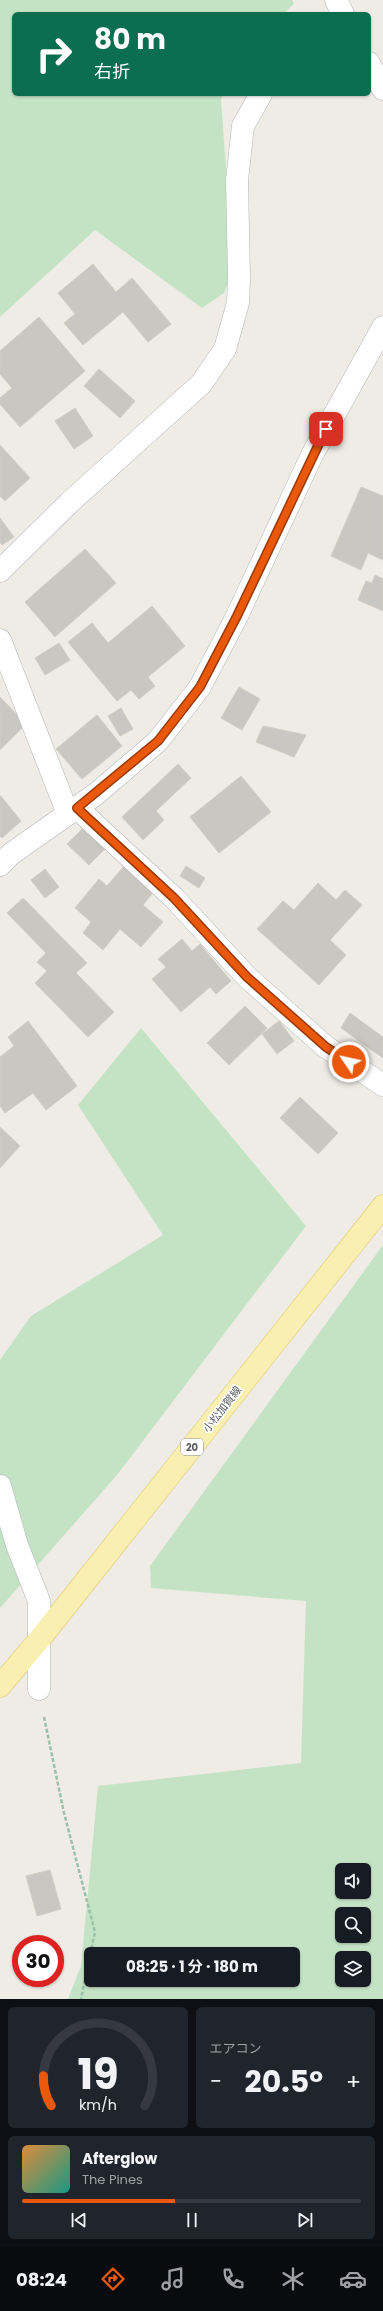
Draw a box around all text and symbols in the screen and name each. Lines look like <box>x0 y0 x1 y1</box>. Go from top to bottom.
text: 80 m <box>94 20 166 59</box>
icon: right <box>28 28 80 80</box>
text: 右折 <box>94 59 130 84</box>
pin <box>309 412 343 446</box>
icon: arrive <box>315 418 337 440</box>
position arrow <box>328 1041 370 1083</box>
street label: 小松加賀線 <box>199 1382 245 1436</box>
road number: 20 <box>181 1439 203 1455</box>
map controls <box>335 1863 371 1987</box>
button: sound <box>335 1863 371 1899</box>
button: search <box>335 1907 371 1943</box>
speed limit sign: 30 <box>12 1935 64 1987</box>
button: layers <box>335 1951 371 1987</box>
text: 08:25 · 1 分 · 180 m <box>126 1956 258 1977</box>
text: エアコン <box>210 2039 262 2058</box>
text: 19 <box>77 2044 118 2103</box>
text: 20.5° <box>245 2060 323 2103</box>
text: − <box>210 2066 222 2097</box>
text: + <box>346 2066 361 2097</box>
text: km/h <box>79 2094 117 2114</box>
text: Afterglow <box>82 2148 157 2169</box>
text: The Pines <box>82 2170 143 2189</box>
icon: previous <box>68 2209 90 2231</box>
icon: pause <box>181 2209 203 2231</box>
icon: next <box>294 2209 316 2231</box>
icon: directions <box>99 2265 127 2293</box>
icon: music <box>159 2265 187 2293</box>
icon: phone <box>219 2265 247 2293</box>
icon: climate <box>279 2265 307 2293</box>
icon: car <box>339 2265 367 2293</box>
text: 08:24 <box>16 2267 67 2292</box>

